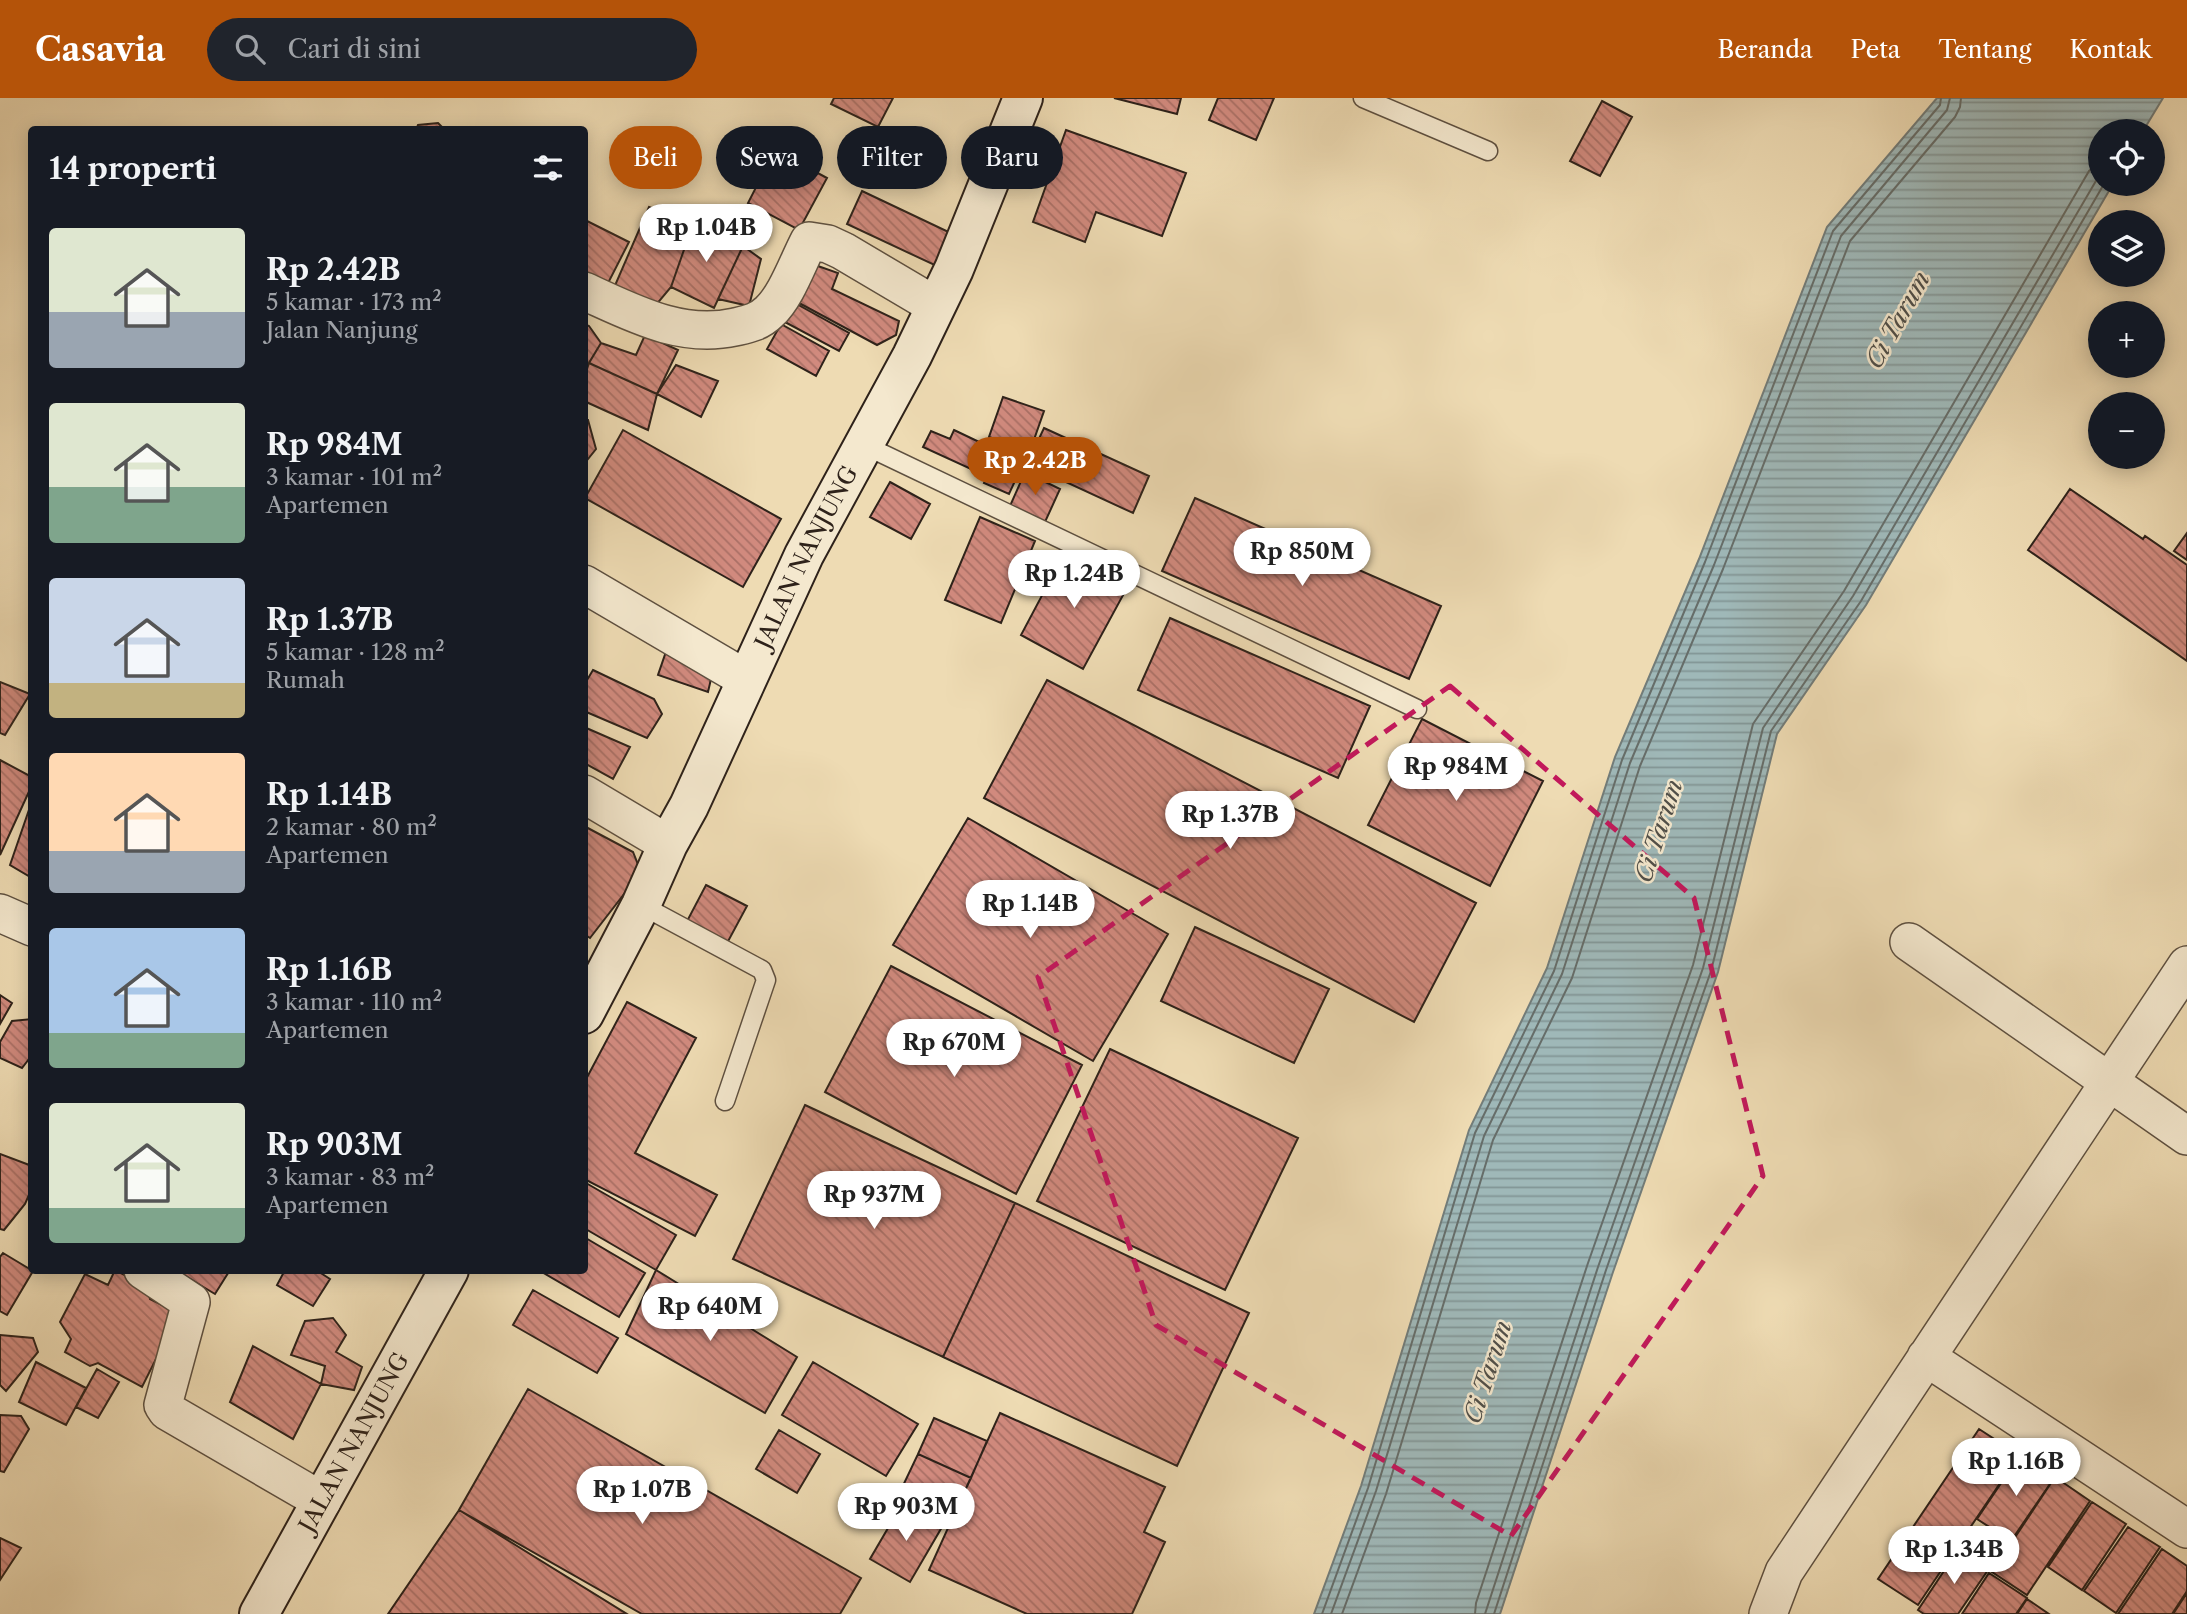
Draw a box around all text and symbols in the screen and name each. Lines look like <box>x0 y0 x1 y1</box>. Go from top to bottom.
search box <box>207 18 697 81</box>
text: Casavia <box>35 29 165 70</box>
icon: search <box>231 30 269 68</box>
text: Cari di sini <box>287 33 421 65</box>
text: Beranda <box>1717 35 1813 64</box>
text: Peta <box>1851 35 1900 64</box>
text: Tentang <box>1938 35 2031 64</box>
text: Kontak <box>2069 35 2152 64</box>
map controls <box>2088 119 2165 469</box>
button: locate <box>2088 119 2165 196</box>
chip: Beli <box>609 126 702 189</box>
chip: Sewa <box>716 126 823 189</box>
chip: Filter <box>837 126 947 189</box>
chip: Baru <box>961 126 1063 189</box>
icon: filters <box>529 149 567 187</box>
text: 14 properti <box>49 150 217 187</box>
pin: Rp 1.04B <box>634 204 778 264</box>
button: layers <box>2088 210 2165 287</box>
text: Rp 1.04B <box>656 213 756 241</box>
text: Rp 2.42B <box>266 251 401 288</box>
icon: home <box>105 256 189 340</box>
water label: Ci Tarum <box>1859 266 1936 373</box>
text: 5 kamar · 173 m² <box>266 288 442 316</box>
button: + <box>2088 301 2165 378</box>
text: Jalan Nanjung <box>266 316 418 344</box>
button: − <box>2088 392 2165 469</box>
text: Rp 984M <box>266 426 403 463</box>
icon: home <box>105 431 189 515</box>
pin: Rp 2.42B <box>963 438 1107 497</box>
text: Rp 2.42B <box>983 446 1087 474</box>
street label: JALAN NANJUNG <box>748 461 864 656</box>
text: 3 kamar · 101 m² <box>266 463 442 491</box>
text: Apartemen <box>266 491 389 519</box>
pin: Rp 850M <box>1237 528 1367 588</box>
text: Rp 850M <box>1250 537 1354 565</box>
pin: Rp 1.24B <box>1002 550 1146 610</box>
text: Rp 1.24B <box>1024 559 1124 587</box>
text: Rp 1.37B <box>266 601 393 638</box>
icon: home <box>105 606 189 690</box>
text: 5 kamar · 128 m² <box>266 638 445 666</box>
text: Rumah <box>266 666 345 694</box>
pin: Rp 984M <box>1391 744 1521 803</box>
text: Rp 984M <box>1404 752 1508 780</box>
text: Rp 1.14B <box>266 776 392 813</box>
water label: Ci Tarum <box>1628 776 1689 886</box>
icon: home <box>105 781 189 865</box>
pin: Rp 1.37B <box>1158 792 1302 851</box>
text: Rp 1.37B <box>1181 800 1279 828</box>
text: 2 kamar · 80 m² <box>266 813 437 841</box>
text: Apartemen <box>266 841 389 869</box>
pin: Rp 1.14B <box>958 880 1102 940</box>
text: Rp 1.14B <box>982 889 1078 917</box>
text: Rp 1.16B <box>266 951 392 988</box>
icon: home <box>105 956 189 1040</box>
text: 3 kamar · 110 m² <box>266 988 442 1016</box>
text: Apartemen <box>266 1016 389 1044</box>
pin: Rp 670M <box>889 1020 1019 1079</box>
text: Rp 670M <box>902 1028 1006 1056</box>
text: Rp 903M <box>266 1126 403 1163</box>
icon: home <box>105 1131 189 1215</box>
text: 3 kamar · 83 m² <box>266 1163 435 1191</box>
pin: Rp 937M <box>809 1172 939 1231</box>
text: Rp 937M <box>823 1180 925 1208</box>
text: Apartemen <box>266 1191 389 1219</box>
pin: Rp 640M <box>645 1284 775 1343</box>
text: Rp 640M <box>657 1292 763 1320</box>
water label: Ci Tarum <box>1457 1317 1518 1427</box>
street label: JALAN NANJUNG <box>291 1348 415 1540</box>
pin: Rp 1.16B <box>1944 1438 2088 1498</box>
text: Rp 1.16B <box>1968 1447 2064 1475</box>
pin: Rp 1.07B <box>570 1466 714 1526</box>
text: Rp 1.07B <box>592 1475 692 1503</box>
pin: Rp 903M <box>841 1484 971 1543</box>
text: Rp 903M <box>854 1492 958 1520</box>
pin: Rp 1.34B <box>1882 1526 2026 1586</box>
text: Rp 1.34B <box>1904 1535 2004 1563</box>

